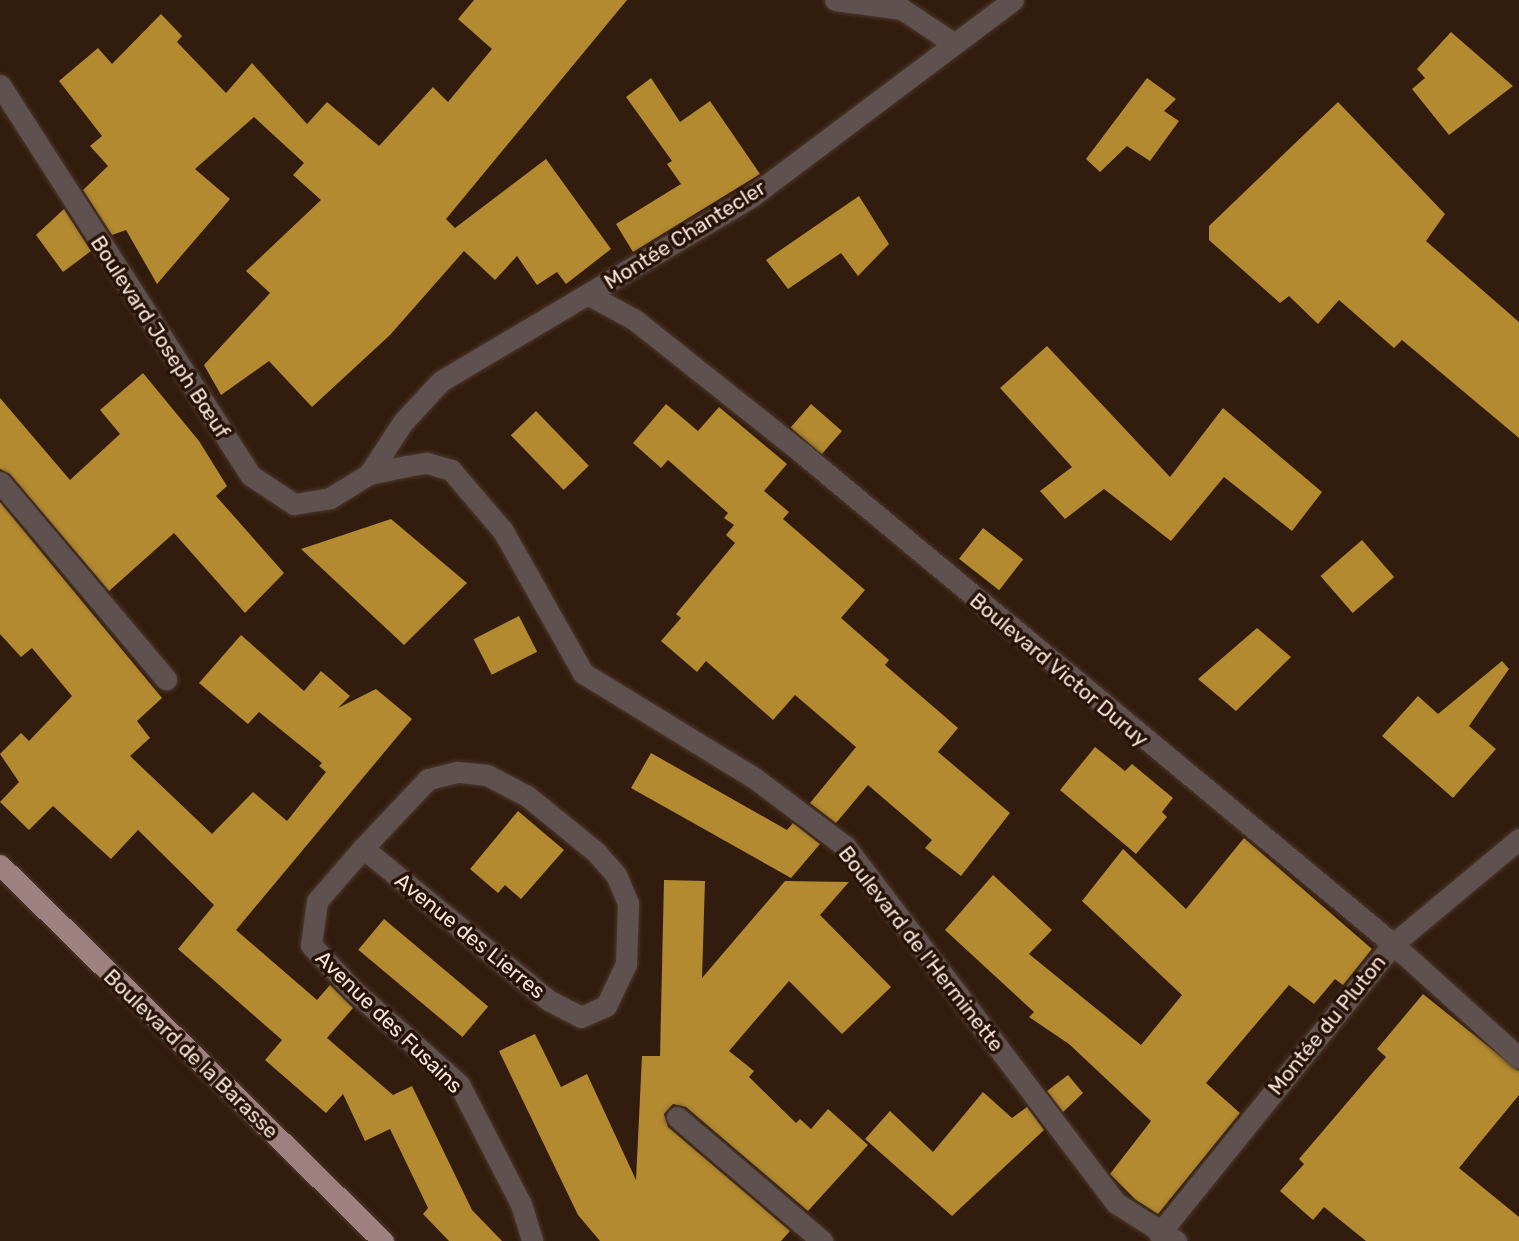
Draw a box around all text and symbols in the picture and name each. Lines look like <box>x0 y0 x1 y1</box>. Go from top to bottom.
street label: Montée Chantecler <box>600 175 770 295</box>
street label: Boulevard Joseph Bœuf <box>85 231 235 443</box>
street label: Boulevard Victor Duruy <box>964 588 1154 752</box>
street label: Boulevard de l'Herminette <box>833 841 1009 1057</box>
street label: Avenue des Lierres <box>390 868 550 1004</box>
street label: Avenue des Fusains <box>310 945 468 1099</box>
street label: Montée du Pluton <box>1263 950 1391 1100</box>
street label: Boulevard de la Barasse <box>98 964 284 1144</box>

